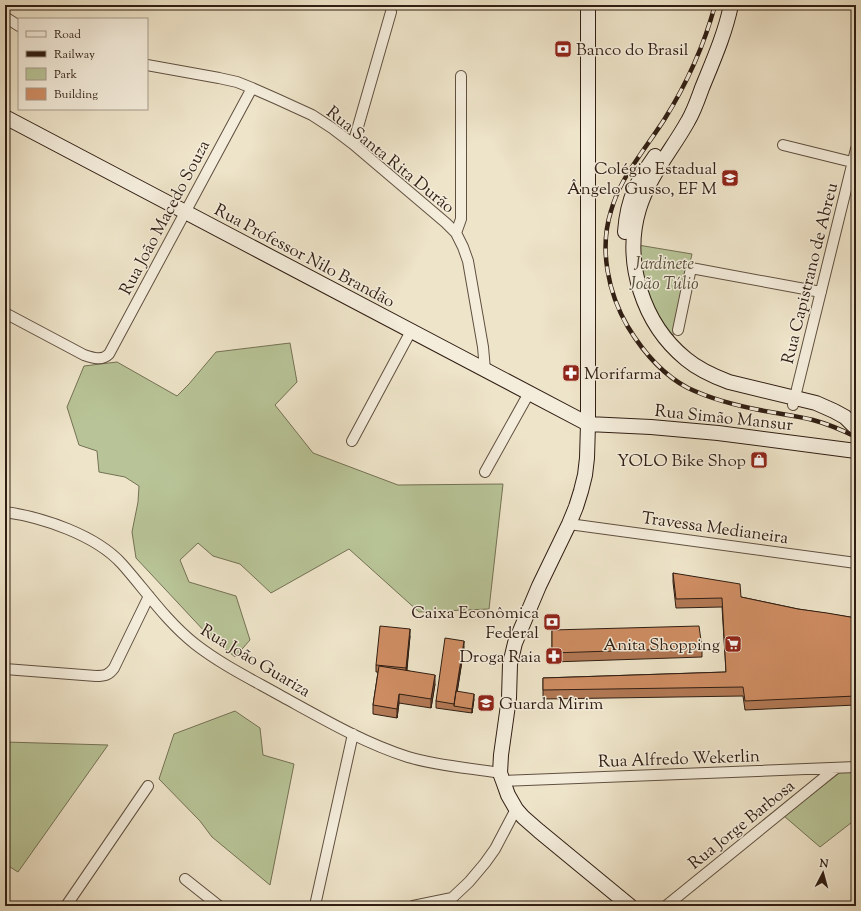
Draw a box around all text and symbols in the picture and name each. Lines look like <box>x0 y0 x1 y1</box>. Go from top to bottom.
legend <box>18 18 148 110</box>
text: Road <box>54 26 81 44</box>
bank icon: Banco do Brasil <box>553 39 573 59</box>
place label: Banco do Brasil <box>576 39 689 63</box>
text: Railway <box>54 46 95 64</box>
text: Park <box>54 66 77 84</box>
text: Building <box>54 86 98 104</box>
street label: Rua Santa Rita Durão <box>320 101 459 220</box>
street label: Rua João Macedo Souza <box>115 136 217 300</box>
place label: Colégio Estadual Ângelo Gusso, EF M <box>567 158 717 202</box>
school or university icon: Colégio Estadual Ângelo Gusso, EF M <box>720 168 740 188</box>
street label: Rua Capistrano de Abreu <box>777 180 845 367</box>
street label: Rua Professor Nilo Brandão <box>210 199 399 315</box>
park label: Jardinete João Túlio <box>629 253 699 297</box>
pharmacy icon: Morifarma <box>561 363 581 383</box>
place label: Morifarma <box>584 363 662 387</box>
street label: Rua Simão Mansur <box>653 400 795 438</box>
place label: YOLO Bike Shop <box>617 450 746 474</box>
shop icon: YOLO Bike Shop <box>749 450 769 470</box>
street label: Travessa Medianeira <box>640 507 790 551</box>
place label: Caixa Econômica Federal <box>411 602 539 646</box>
bank icon: Caixa Econômica Federal <box>542 612 562 632</box>
street label: Rua João Guariza <box>195 619 315 704</box>
place label: Anita Shopping <box>603 634 720 658</box>
supermarket icon: Anita Shopping <box>723 634 743 654</box>
place label: Droga Raia <box>459 646 541 670</box>
pharmacy icon: Droga Raia <box>544 646 564 666</box>
school or university icon: Guarda Mirim <box>476 693 496 713</box>
place label: Guarda Mirim <box>499 693 603 717</box>
street label: Rua Alfredo Wekerlin <box>598 745 760 775</box>
street label: Rua Jorge Barbosa <box>684 775 801 876</box>
north arrow <box>803 853 843 893</box>
text: N <box>818 856 829 872</box>

